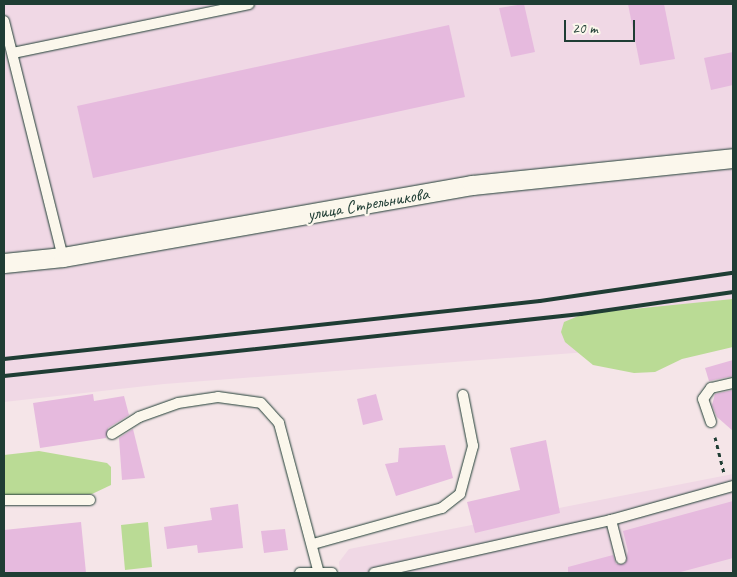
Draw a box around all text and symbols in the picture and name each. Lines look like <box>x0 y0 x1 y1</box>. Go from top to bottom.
scale bar <box>567 10 638 42</box>
text: 20 m <box>572 19 598 38</box>
street label: улица Стрельникова <box>306 183 430 225</box>

